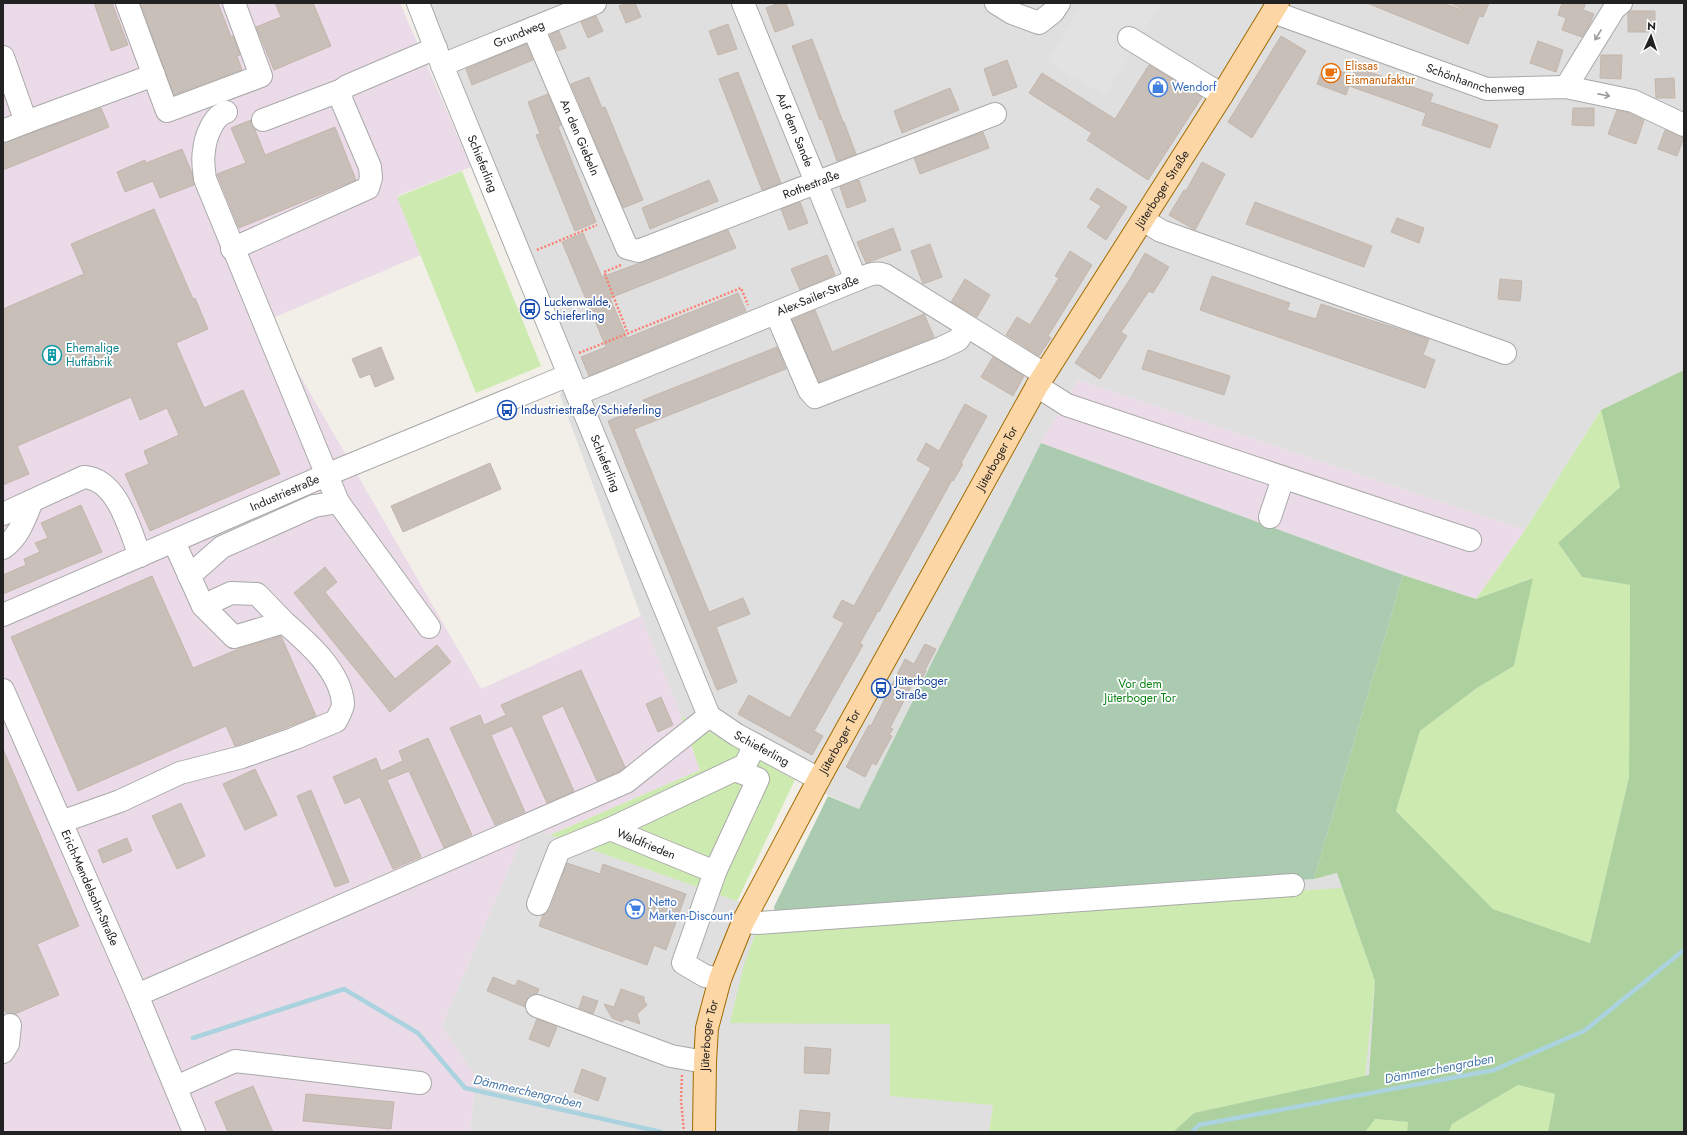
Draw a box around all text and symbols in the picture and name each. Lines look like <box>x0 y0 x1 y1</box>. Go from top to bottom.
street label: Grundweg <box>491 15 547 52</box>
north arrow <box>1631 16 1671 56</box>
text: N <box>1647 18 1656 34</box>
one-way arrow <box>1594 29 1602 41</box>
place label: Elissas Eismanufaktur <box>1345 57 1416 89</box>
street label: Schönhannchenweg <box>1423 59 1525 98</box>
cafe icon: Elissas Eismanufaktur <box>1320 62 1342 84</box>
shop icon: Wendorf <box>1147 76 1169 98</box>
place label: Wendorf <box>1172 78 1217 96</box>
street label: Auf dem Sande <box>772 90 818 170</box>
one-way arrow <box>1598 91 1611 99</box>
street label: An den Giebeln <box>555 96 604 178</box>
street label: Schieferling <box>463 132 502 195</box>
street label: Jüterboger Straße <box>1130 147 1194 233</box>
street label: Rothestraße <box>780 166 842 204</box>
street label: Alex-Sailer-Straße <box>774 271 862 321</box>
place label: Luckenwalde, Schieferling <box>544 293 612 325</box>
bus stop icon: Luckenwalde, Schieferling <box>519 298 541 320</box>
place label: Ehemalige Hutfabrik <box>66 339 119 371</box>
building icon: Ehemalige Hutfabrik <box>41 344 63 366</box>
bus stop icon: Industriestraße/Schieferling <box>496 399 518 421</box>
place label: Industriestraße/Schieferling <box>521 401 661 419</box>
street label: Jüterboger Tor <box>971 422 1023 496</box>
street label: Schieferling <box>586 432 625 495</box>
street label: Industriestraße <box>247 470 322 516</box>
place label: Jüterboger Straße <box>893 672 949 704</box>
park label: Vor dem Jüterboger Tor <box>1102 675 1177 707</box>
bus stop icon: Jüterboger Straße <box>870 677 892 699</box>
street label: Jüterboger Tor <box>814 705 865 779</box>
street label: Schieferling <box>731 726 793 771</box>
street label: Waldfrieden <box>614 824 678 864</box>
street label: Erich-Mendelsohn-Straße <box>56 827 123 949</box>
place label: Netto Marken-Discount <box>649 893 733 925</box>
supermarket icon: Netto Marken-Discount <box>624 898 646 920</box>
street label: Jüterboger Tor <box>696 997 723 1073</box>
water label: Dämmerchengraben <box>1383 1049 1496 1088</box>
water label: Dämmerchengraben <box>472 1070 584 1113</box>

